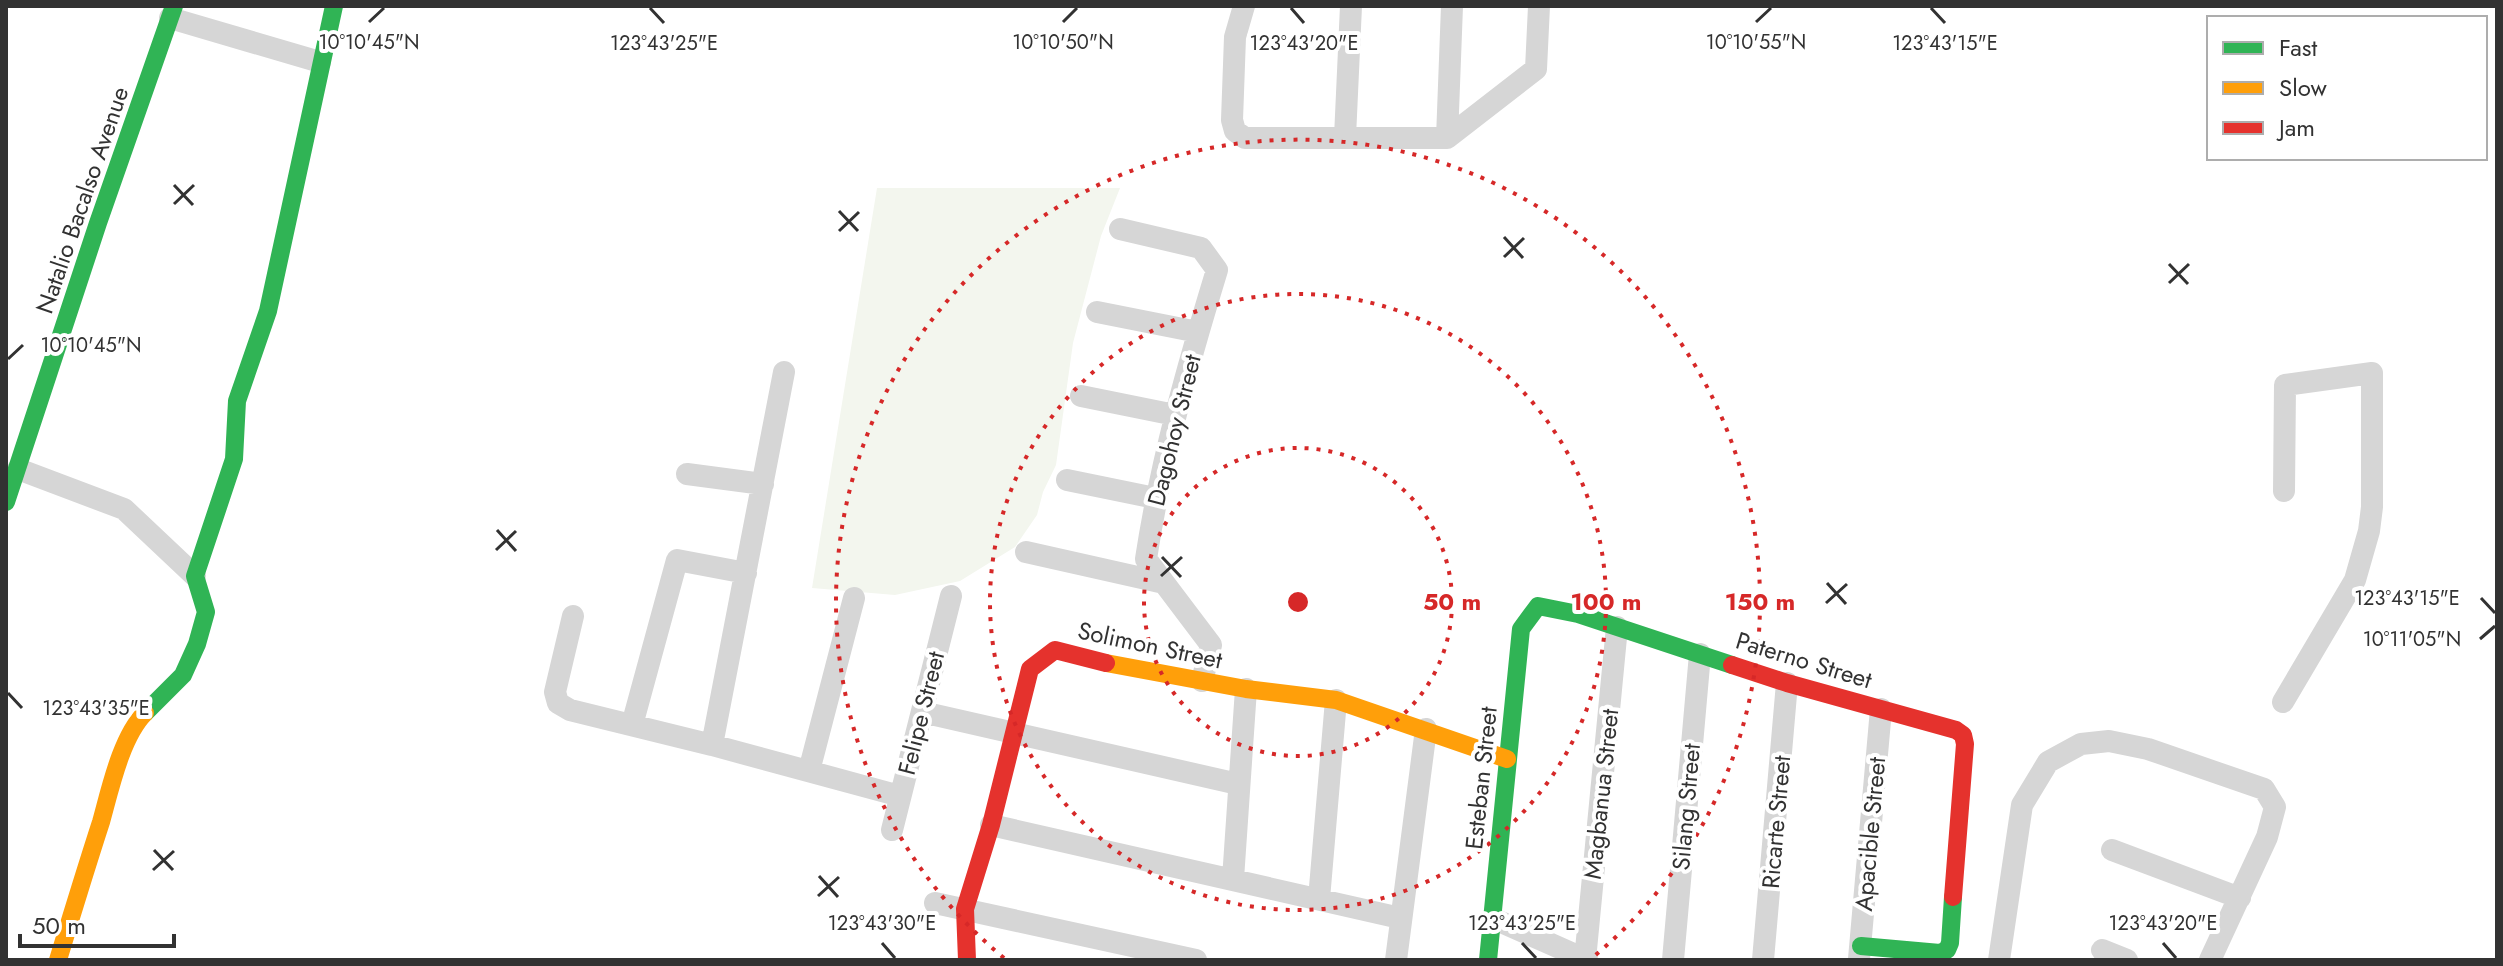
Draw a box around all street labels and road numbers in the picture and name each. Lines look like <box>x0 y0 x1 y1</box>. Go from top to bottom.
street label: Natalio Bacalso Avenue <box>27 82 137 318</box>
street label: Dagohoy Street <box>1138 350 1210 509</box>
street label: Solimon Street <box>1075 613 1226 677</box>
street label: Paterno Street <box>1732 623 1877 697</box>
street label: Felipe Street <box>889 647 953 778</box>
street label: Esteban Street <box>1456 705 1506 851</box>
street label: Magbanua Street <box>1575 707 1627 881</box>
street label: Silang Street <box>1663 742 1709 872</box>
street label: Ricarte Street <box>1753 754 1799 890</box>
street label: Apacible Street <box>1846 755 1894 913</box>

